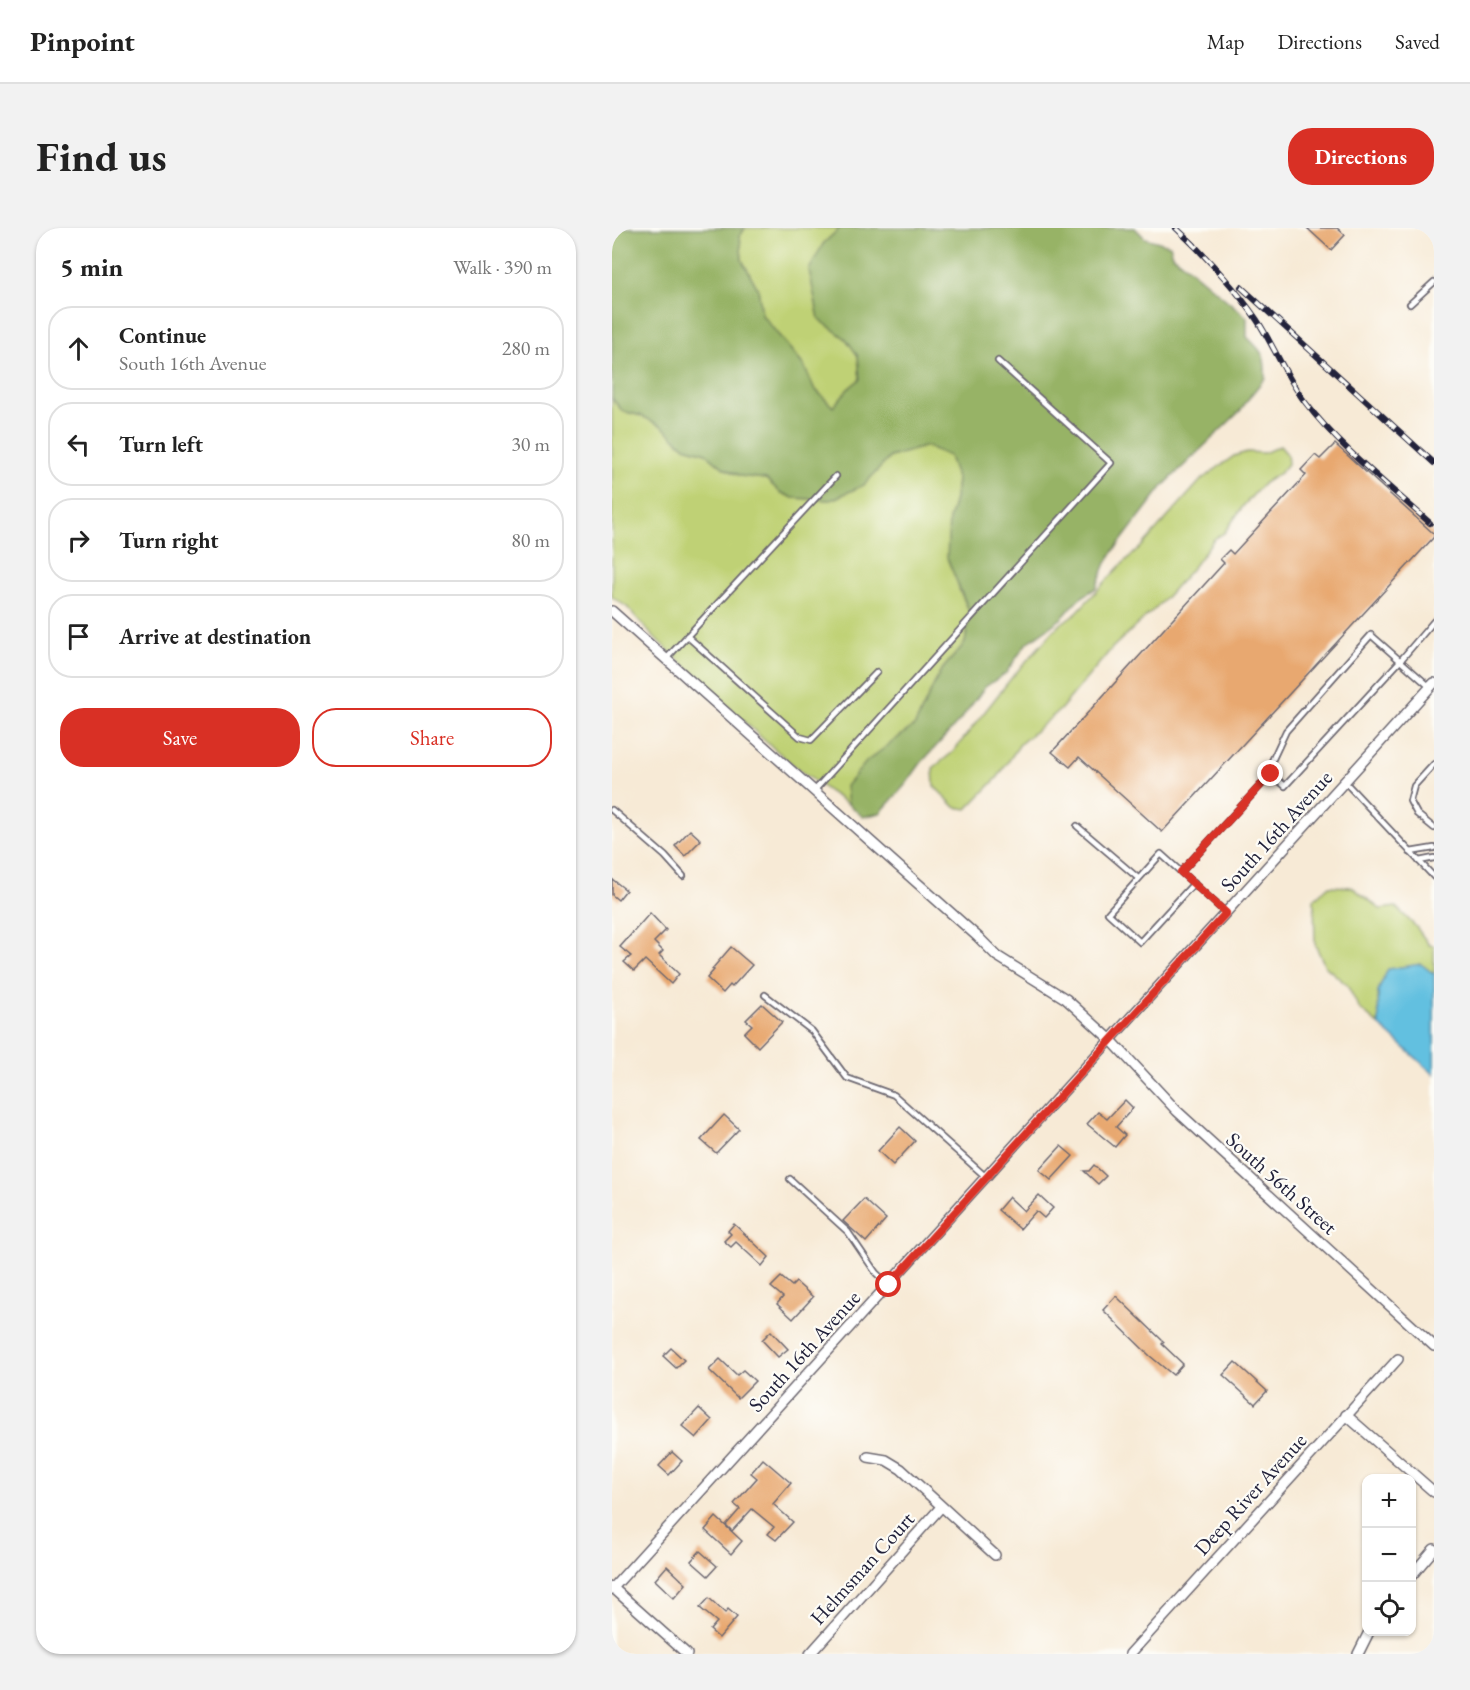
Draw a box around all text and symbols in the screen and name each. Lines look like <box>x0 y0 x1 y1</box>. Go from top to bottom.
text: Pinpoint <box>30 23 135 59</box>
text: Map <box>1207 28 1244 55</box>
text: Directions <box>1277 28 1362 55</box>
text: Saved <box>1395 28 1440 55</box>
button: Directions <box>1288 128 1434 185</box>
text: Find us <box>36 129 167 184</box>
text: 5 min <box>60 250 123 284</box>
text: Walk · 390 m <box>453 254 552 280</box>
text: Continue <box>119 321 206 350</box>
icon: ahead <box>62 332 95 365</box>
text: 280 m <box>502 335 550 361</box>
text: South 16th Avenue <box>119 350 267 376</box>
icon: left <box>62 428 95 461</box>
text: Turn left <box>119 430 203 459</box>
text: 30 m <box>511 431 550 457</box>
icon: right <box>62 524 95 557</box>
text: Turn right <box>119 526 218 555</box>
text: 80 m <box>511 527 550 553</box>
icon: arrive <box>62 620 95 653</box>
text: Arrive at destination <box>119 622 311 651</box>
button: Save <box>60 708 300 767</box>
button: Share <box>312 708 552 767</box>
route end <box>1257 760 1283 786</box>
street label: South 16th Avenue <box>1214 764 1338 898</box>
street label: South 56th Street <box>1221 1126 1344 1240</box>
route start <box>875 1271 901 1297</box>
street label: South 16th Avenue <box>742 1284 866 1418</box>
street label: Deep River Avenue <box>1188 1427 1312 1561</box>
map controls <box>1362 1474 1416 1636</box>
button: + <box>1362 1474 1416 1528</box>
street label: Helmsman Court <box>804 1505 920 1630</box>
button: − <box>1362 1528 1416 1582</box>
button: locate <box>1362 1582 1416 1636</box>

